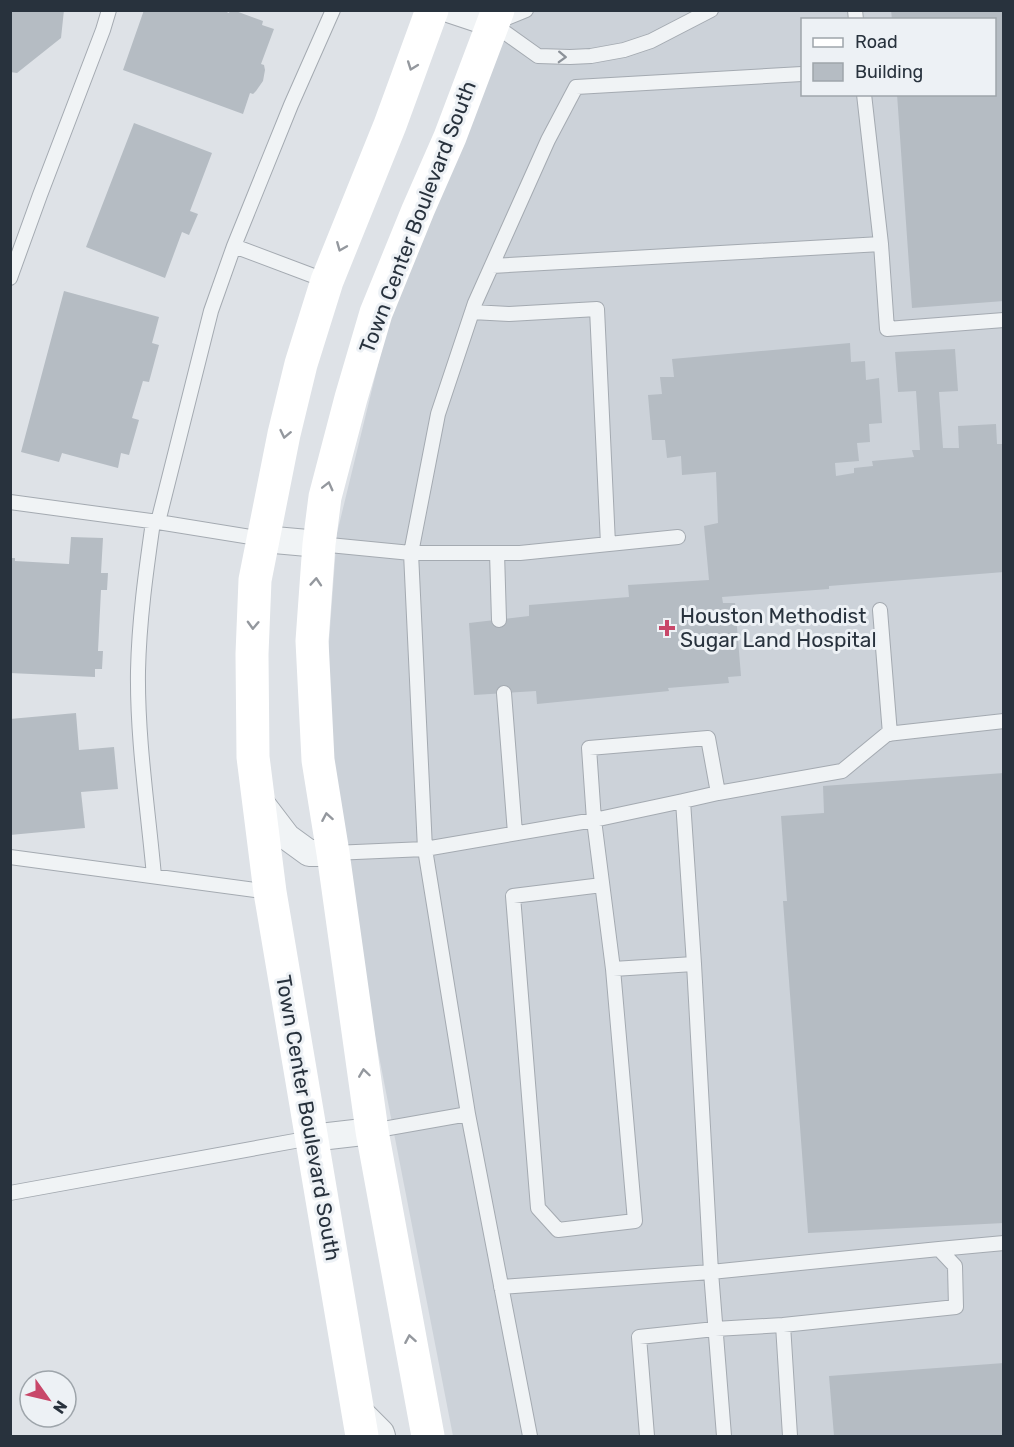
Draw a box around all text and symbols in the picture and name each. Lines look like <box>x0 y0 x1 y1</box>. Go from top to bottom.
legend <box>801 18 996 96</box>
text: Road <box>855 31 898 53</box>
one-way arrow <box>558 50 567 63</box>
one-way arrow <box>406 60 419 70</box>
text: Building <box>855 61 923 83</box>
street label: Town Center Boulevard South <box>354 77 481 357</box>
one-way arrow <box>336 241 348 252</box>
one-way arrow <box>279 428 292 438</box>
one-way arrow <box>321 481 334 491</box>
one-way arrow <box>309 577 322 586</box>
place label: Houston Methodist Sugar Land Hospital <box>680 603 877 652</box>
marker: Houston Methodist Sugar Land Hospital <box>658 619 676 637</box>
one-way arrow <box>246 621 259 630</box>
one-way arrow <box>322 813 334 822</box>
street label: Town Center Boulevard South <box>271 973 346 1263</box>
one-way arrow <box>359 1068 371 1077</box>
one-way arrow <box>404 1334 417 1344</box>
north arrow <box>18 1369 78 1429</box>
text: N <box>49 1397 71 1417</box>

